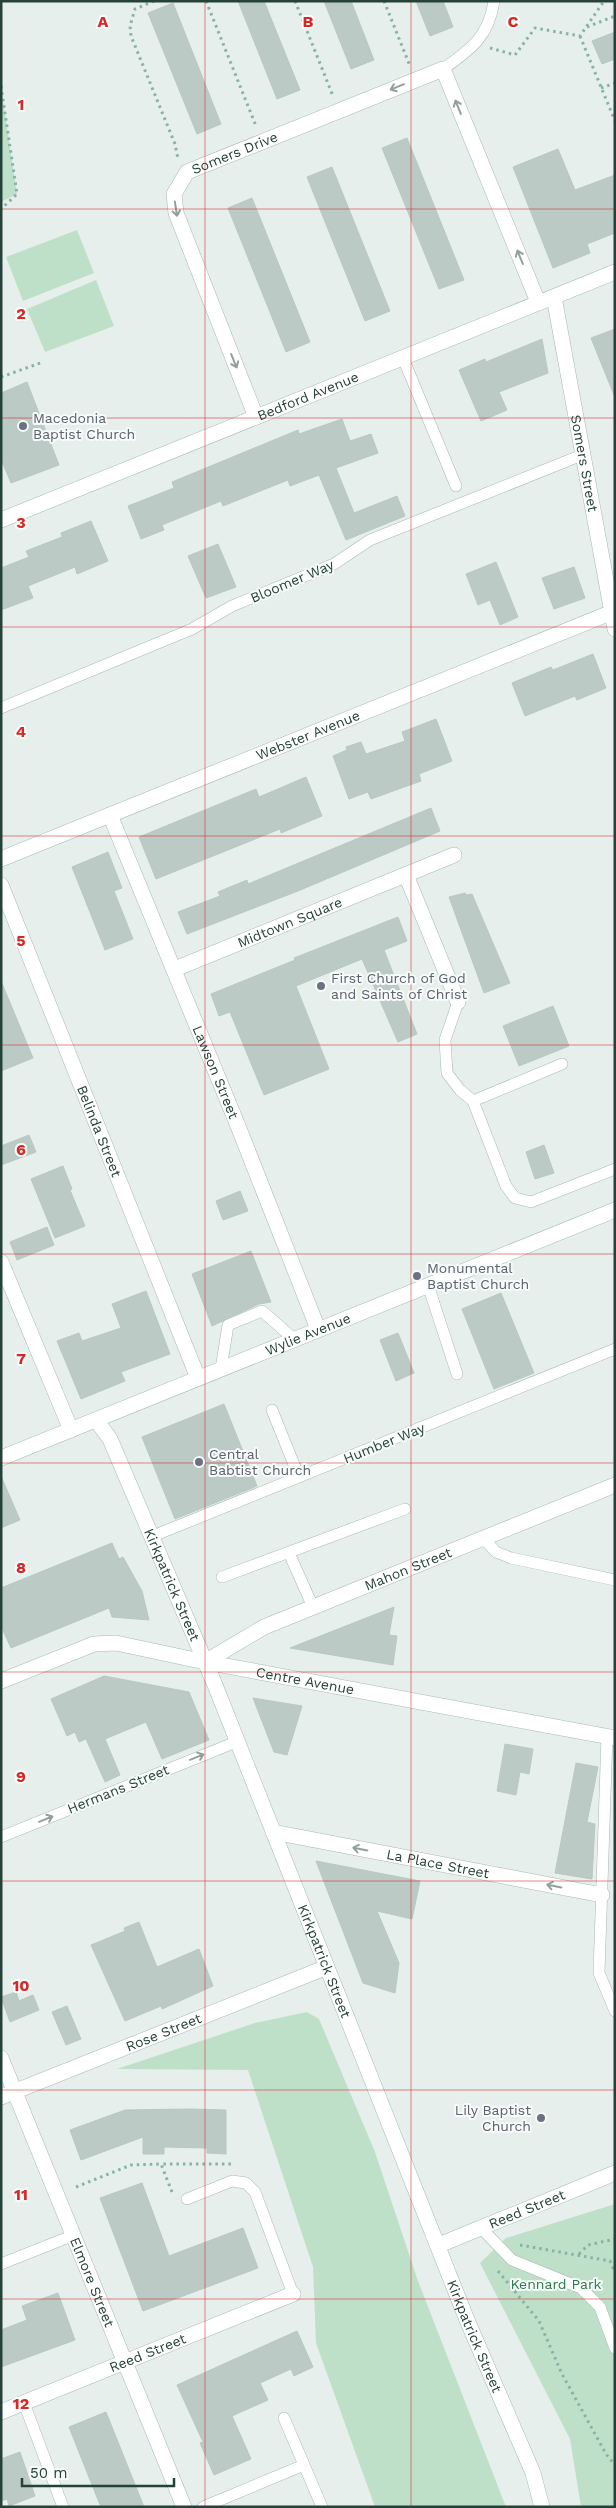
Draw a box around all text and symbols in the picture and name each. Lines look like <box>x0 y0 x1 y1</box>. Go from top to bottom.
text: A <box>98 12 109 31</box>
text: B <box>303 12 314 31</box>
text: C <box>508 12 519 31</box>
one-way arrow <box>390 83 405 92</box>
text: 1 <box>18 95 24 114</box>
one-way arrow <box>453 100 462 115</box>
street label: Somers Drive <box>189 128 280 177</box>
one-way arrow <box>172 201 182 217</box>
one-way arrow <box>514 250 524 265</box>
text: 2 <box>16 304 26 323</box>
one-way arrow <box>230 353 240 368</box>
street label: Bedford Avenue <box>255 368 361 424</box>
place label: Macedonia Baptist Church <box>33 410 135 442</box>
street label: Somers Street <box>568 413 601 513</box>
marker: Macedonia Baptist Church <box>17 420 29 432</box>
text: 3 <box>16 513 26 532</box>
street label: Bloomer Way <box>248 556 337 606</box>
street label: Webster Avenue <box>254 707 362 763</box>
text: 4 <box>16 722 26 741</box>
street label: Midtown Square <box>235 894 344 951</box>
text: 5 <box>16 931 26 950</box>
place label: First Church of God and Saints of Christ <box>331 970 467 1002</box>
marker: First Church of God and Saints of Christ <box>315 980 327 992</box>
street label: Lawson Street <box>190 1023 242 1121</box>
street label: Belinda Street <box>74 1083 125 1179</box>
text: 6 <box>16 1140 26 1159</box>
place label: Monumental Baptist Church <box>427 1260 529 1292</box>
marker: Monumental Baptist Church <box>411 1270 423 1282</box>
street label: Wylie Avenue <box>263 1310 353 1358</box>
text: 7 <box>16 1349 26 1368</box>
street label: Humber Way <box>341 1419 428 1467</box>
place label: Central Babtist Church <box>209 1446 311 1478</box>
marker: Central Babtist Church <box>193 1456 205 1468</box>
street label: Kirkpatrick Street <box>141 1526 203 1643</box>
street label: Mahon Street <box>362 1544 454 1593</box>
text: 8 <box>16 1558 26 1577</box>
street label: Centre Avenue <box>255 1664 356 1697</box>
one-way arrow <box>189 1752 204 1762</box>
street label: Hermans Street <box>65 1761 171 1817</box>
text: 9 <box>16 1767 26 1786</box>
one-way arrow <box>39 1813 54 1822</box>
one-way arrow <box>352 1844 368 1853</box>
street label: La Place Street <box>385 1846 491 1881</box>
one-way arrow <box>546 1881 562 1890</box>
street label: Kirkpatrick Street <box>295 1902 354 2020</box>
text: 10 <box>12 1976 30 1995</box>
street label: Rose Street <box>123 2010 204 2054</box>
place label: Lily Baptist Church <box>455 2102 531 2134</box>
marker: Lily Baptist Church <box>535 2112 547 2124</box>
text: 11 <box>14 2185 28 2204</box>
street label: Reed Street <box>486 2186 568 2232</box>
street label: Elmore Street <box>67 2235 118 2329</box>
park label: Kennard Park <box>510 2276 602 2292</box>
street label: Kirkpatrick Street <box>444 2277 505 2395</box>
street label: Reed Street <box>107 2330 188 2375</box>
text: 12 <box>13 2394 29 2413</box>
scale bar <box>22 2456 175 2488</box>
text: 50 m <box>30 2464 67 2482</box>

